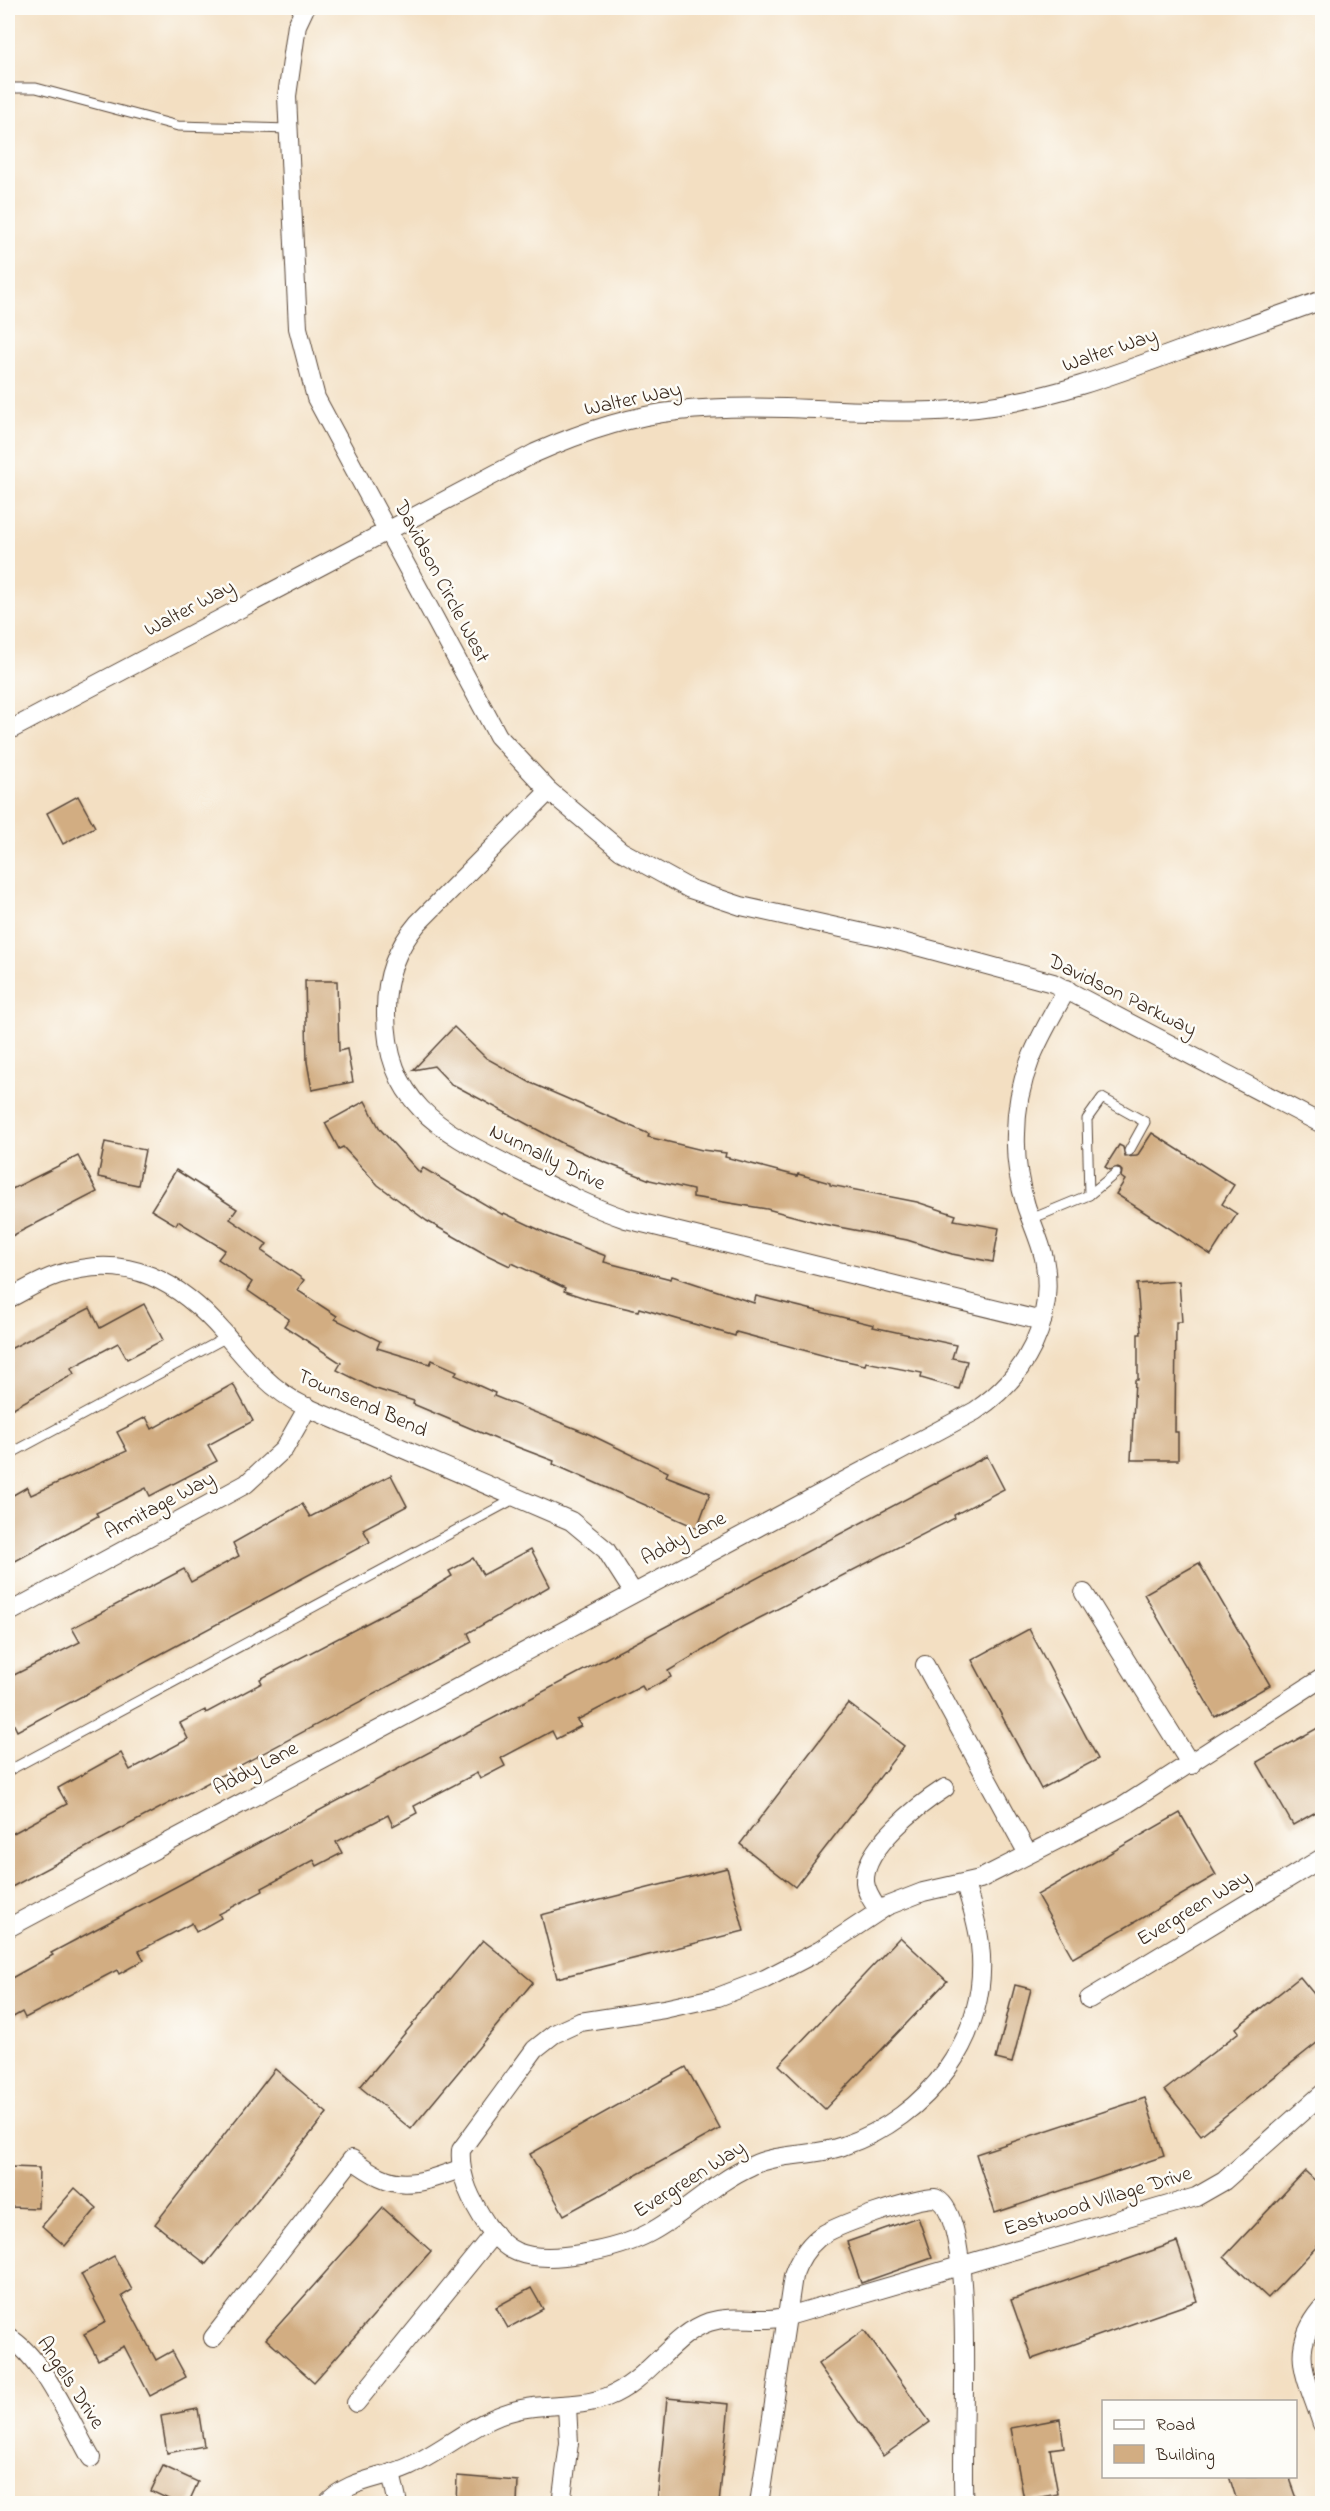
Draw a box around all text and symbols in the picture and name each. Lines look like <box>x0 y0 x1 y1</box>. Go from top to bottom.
street label: Walter Way <box>1058 321 1162 383</box>
street label: Walter Way <box>582 375 685 427</box>
street label: Davidson Circle West <box>385 494 497 669</box>
street label: Walter Way <box>139 573 242 647</box>
street label: Davidson Parkway <box>1041 946 1202 1047</box>
street label: Nunnally Drive <box>483 1117 611 1201</box>
street label: Townsend Bend <box>292 1362 432 1446</box>
street label: Armitage Way <box>99 1464 222 1549</box>
street label: Addy Lane <box>636 1504 733 1576</box>
street label: Addy Lane <box>208 1734 305 1806</box>
street label: Evergreen Way <box>1132 1863 1257 1956</box>
street label: Evergreen Way <box>628 2134 753 2228</box>
street label: Eastwood Village Drive <box>1000 2159 1197 2247</box>
street label: Angels Drive <box>27 2331 112 2437</box>
legend <box>1102 2400 1297 2478</box>
text: Road <box>1156 2413 1195 2439</box>
text: Building <box>1155 2443 1215 2470</box>

